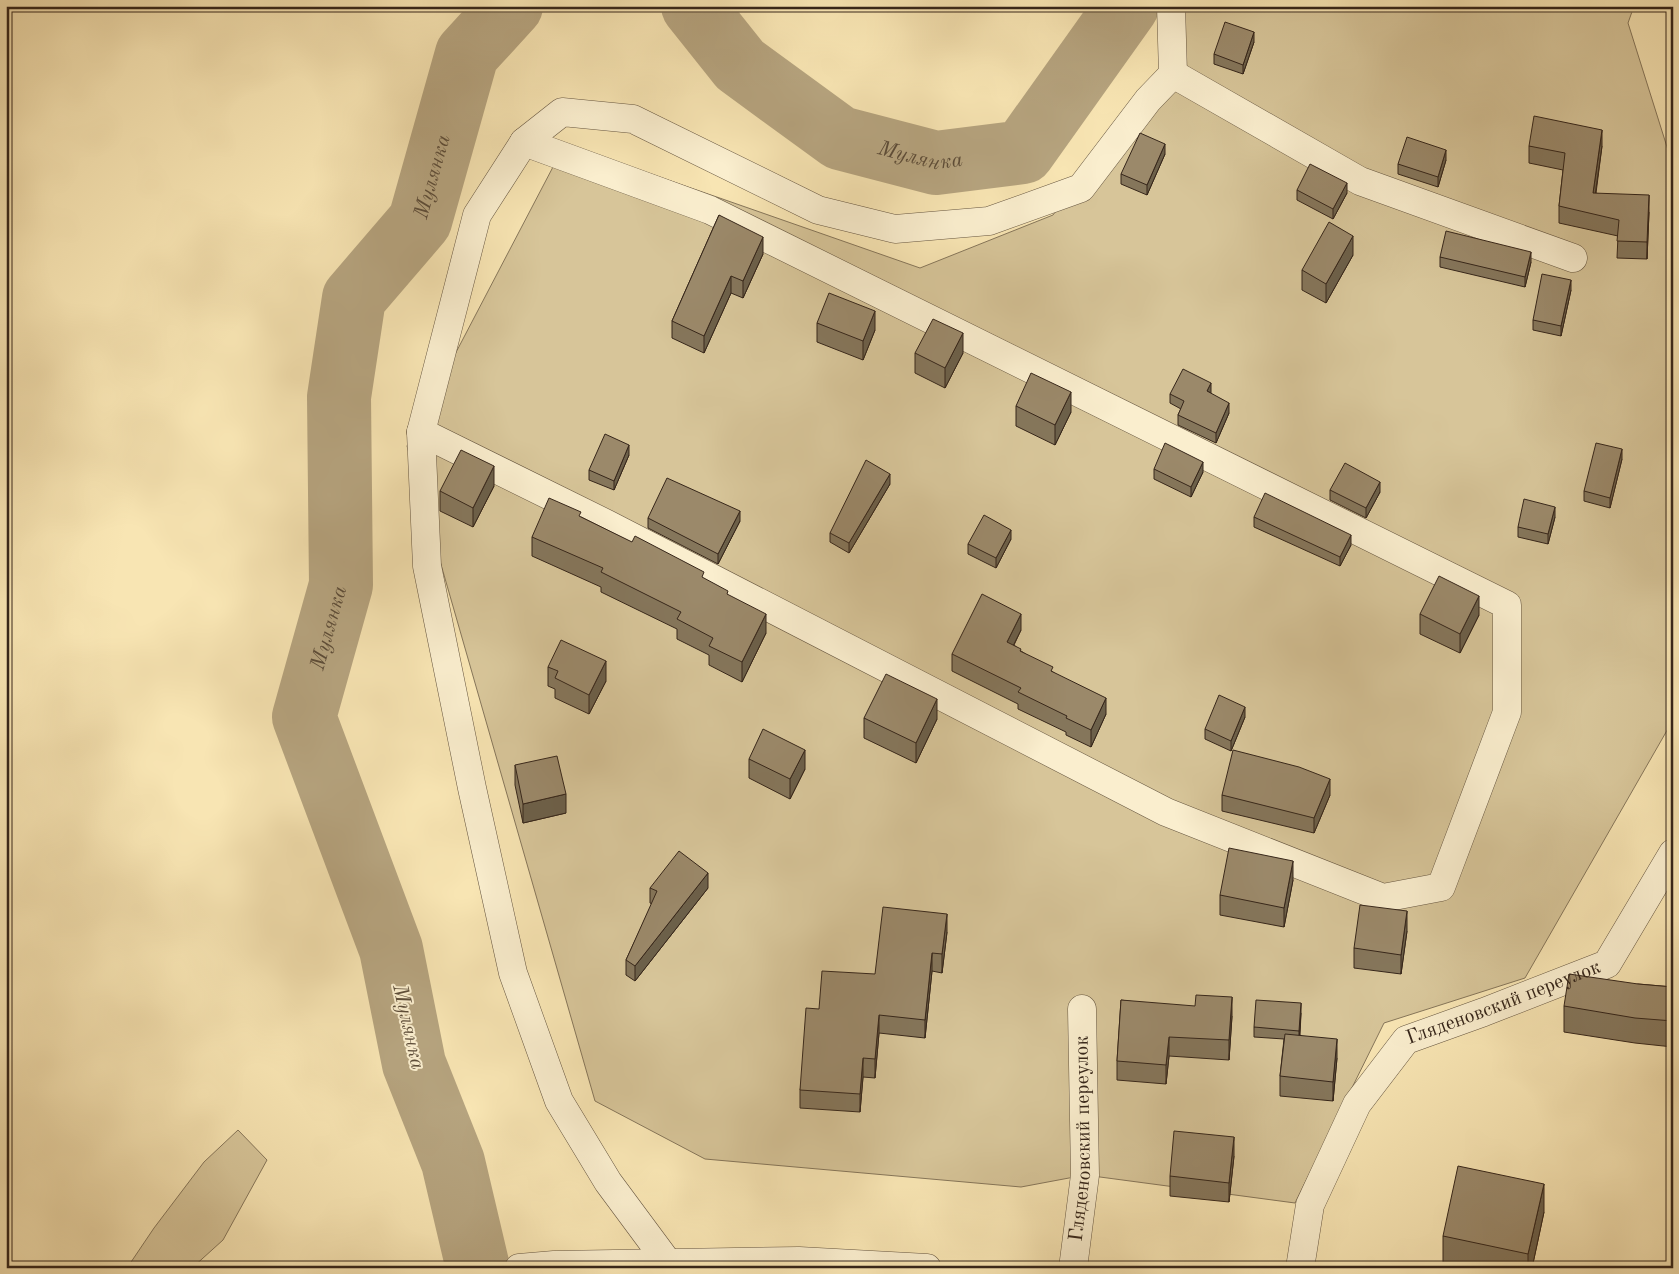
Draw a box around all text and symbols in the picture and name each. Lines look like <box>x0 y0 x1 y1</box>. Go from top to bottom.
water label: Мулянка <box>410 132 454 222</box>
water label: Мулянка <box>875 138 964 174</box>
water label: Мулянка <box>307 583 351 673</box>
street label: Гляденовский переулок <box>1404 957 1604 1049</box>
water label: Мулянка <box>388 982 428 1072</box>
street label: Гляденовский переулок <box>1067 1035 1096 1243</box>

